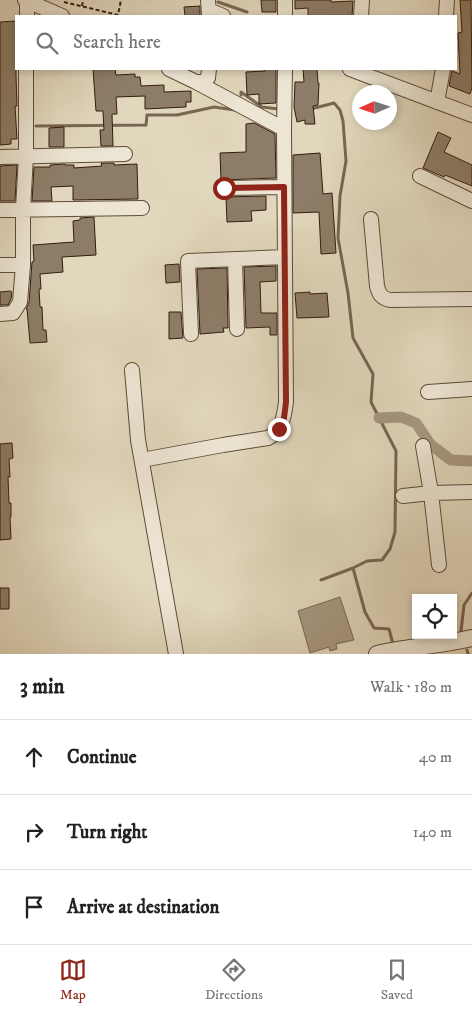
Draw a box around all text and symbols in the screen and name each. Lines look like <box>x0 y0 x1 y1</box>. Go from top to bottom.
search box <box>15 15 457 70</box>
icon: search <box>33 29 61 57</box>
text: Search here <box>73 31 161 54</box>
north arrow <box>352 85 397 130</box>
route start <box>213 177 236 200</box>
route end <box>268 418 291 441</box>
map controls <box>412 594 457 639</box>
button: locate <box>412 594 457 639</box>
text: 3 min <box>20 674 65 700</box>
text: Walk · 180 m <box>370 677 452 697</box>
icon: ahead <box>20 743 48 771</box>
text: Continue <box>67 746 137 769</box>
text: 40 m <box>419 747 452 767</box>
icon: right <box>20 818 48 846</box>
text: Turn right <box>67 821 147 844</box>
text: 140 m <box>413 822 452 842</box>
icon: arrive <box>20 893 48 921</box>
text: Arrive at destination <box>67 896 219 919</box>
tab: Map <box>59 956 87 1004</box>
tab: Directions <box>205 956 263 1004</box>
tab: Saved <box>381 956 413 1004</box>

